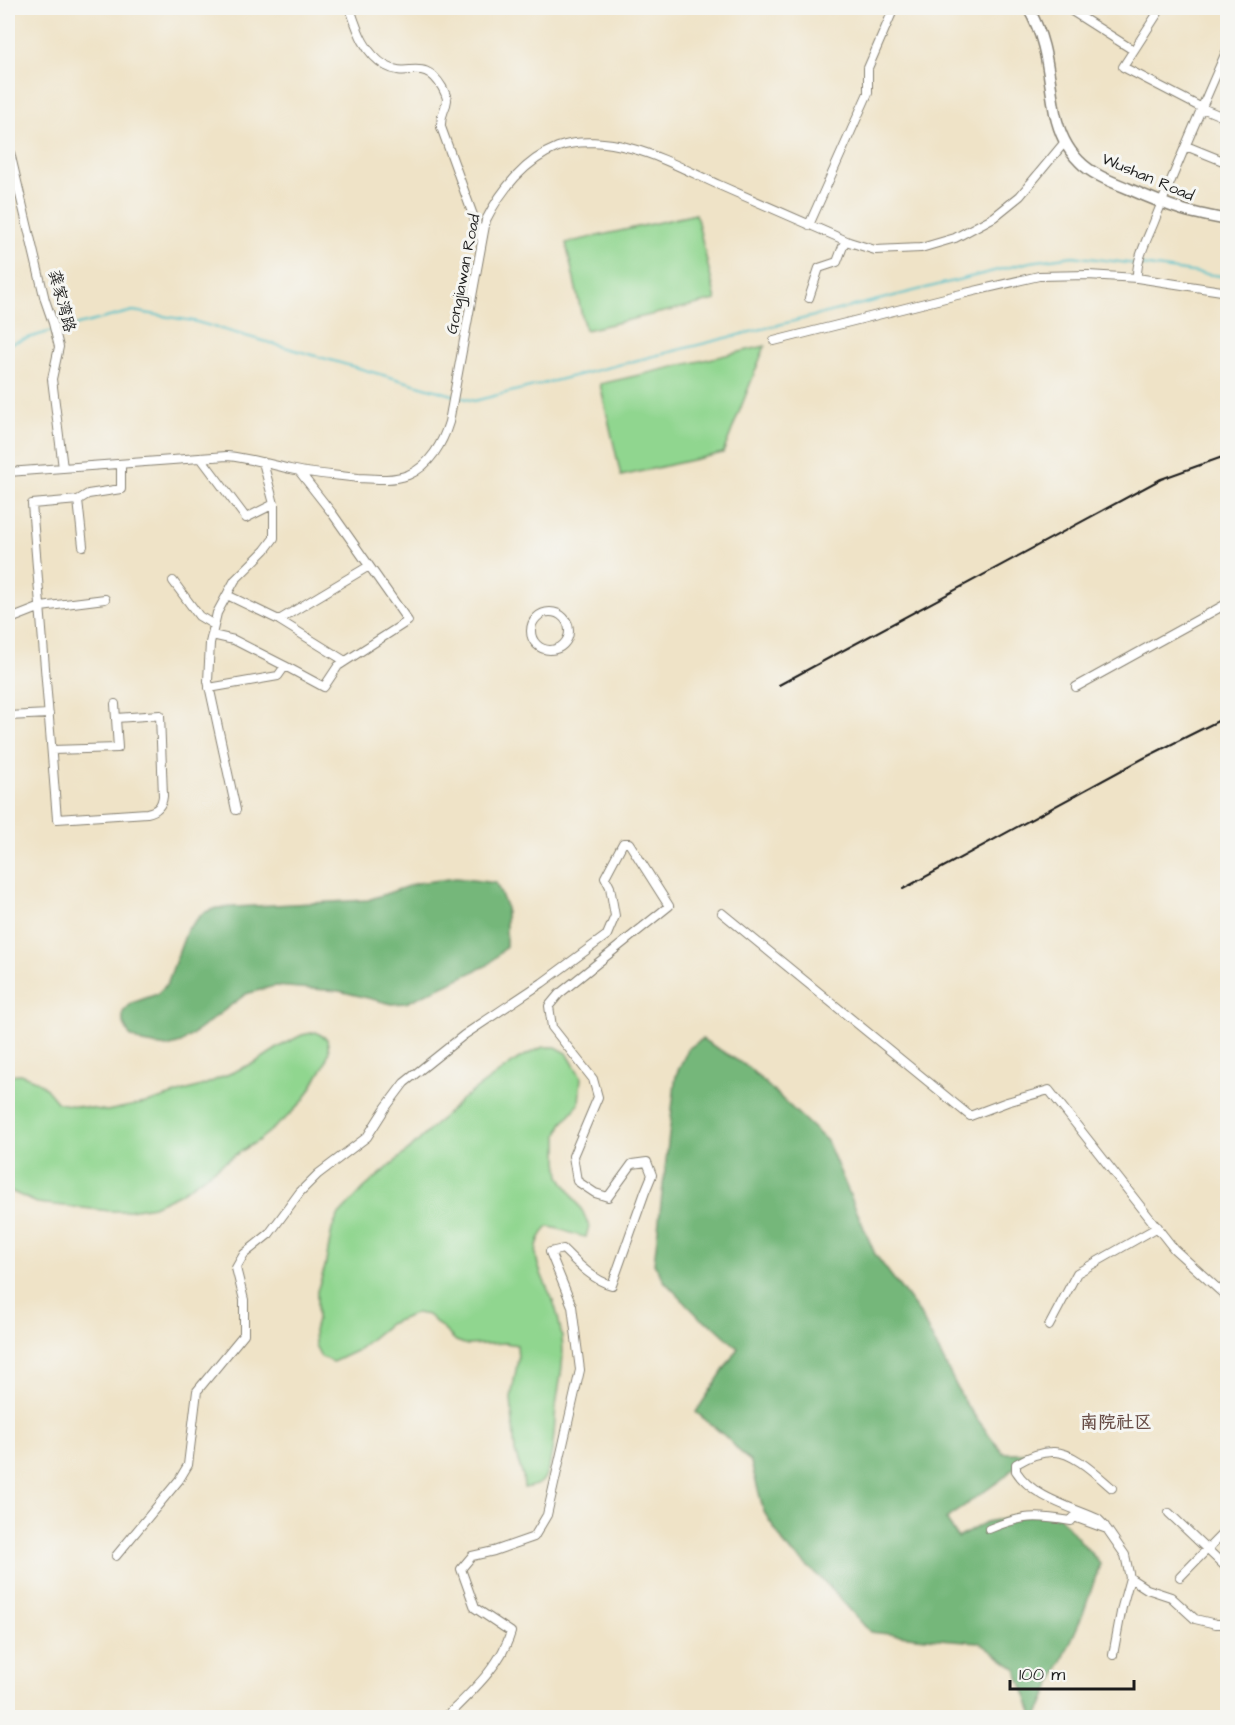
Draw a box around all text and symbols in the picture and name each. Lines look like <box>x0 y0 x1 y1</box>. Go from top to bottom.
street label: Wushan Road <box>1098 148 1198 206</box>
street label: Gongjiawan Road <box>441 212 486 336</box>
street label: 龚家湾路 <box>43 267 81 335</box>
district label: 南院社区 <box>1080 1410 1152 1435</box>
scale bar <box>1010 1653 1134 1691</box>
text: 100 m <box>1019 1662 1065 1687</box>

